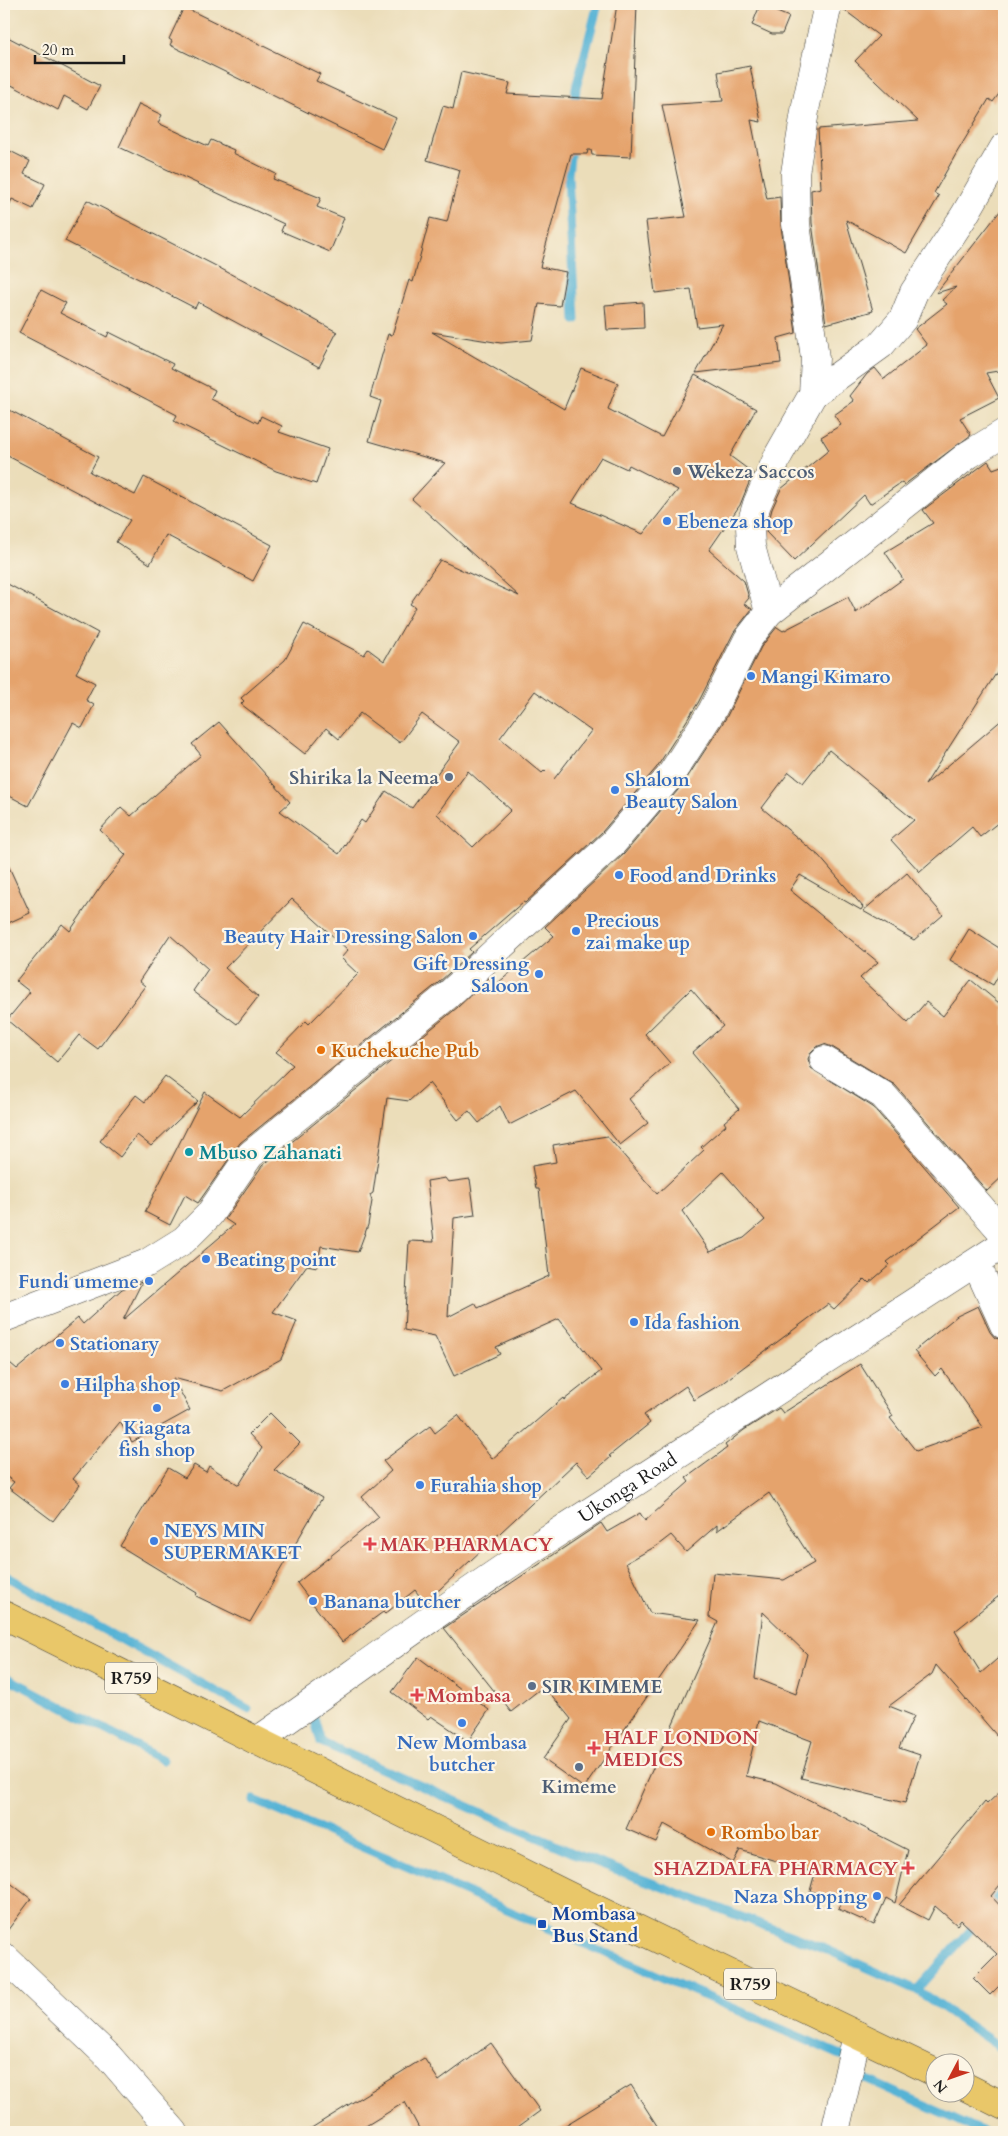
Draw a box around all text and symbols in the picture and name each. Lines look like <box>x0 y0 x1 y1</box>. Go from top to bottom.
scale bar <box>35 32 124 64</box>
text: 20 m <box>42 40 74 60</box>
place label: Wekeza Saccos <box>686 459 815 485</box>
marker: Wekeza Saccos <box>671 465 683 477</box>
place label: Ebeneza shop <box>677 509 794 535</box>
marker: Ebeneza shop <box>661 515 673 527</box>
place label: Mangi Kimaro <box>761 664 891 690</box>
marker: Mangi Kimaro <box>745 670 757 682</box>
place label: Shirika la Neema <box>289 765 440 791</box>
place label: Shalom Beauty Salon <box>625 767 739 815</box>
marker: Shirika la Neema <box>443 771 455 783</box>
marker: Shalom Beauty Salon <box>609 784 621 796</box>
place label: Food and Drinks <box>629 863 776 889</box>
marker: Food and Drinks <box>613 869 625 881</box>
place label: Precious zai make up <box>586 908 690 956</box>
place label: Beauty Hair Dressing Salon <box>223 924 464 950</box>
marker: Precious zai make up <box>570 925 582 937</box>
marker: Beauty Hair Dressing Salon <box>467 930 479 942</box>
place label: Gift Dressing Saloon <box>413 951 530 999</box>
marker: Gift Dressing Saloon <box>533 968 545 980</box>
place label: Kuchekuche Pub <box>331 1038 479 1064</box>
marker: Kuchekuche Pub <box>315 1044 327 1056</box>
place label: Mbuso Zahanati <box>199 1140 342 1166</box>
marker: Mbuso Zahanati <box>183 1146 195 1158</box>
place label: Beating point <box>216 1247 336 1273</box>
marker: Beating point <box>200 1253 212 1265</box>
place label: Fundi umeme <box>18 1269 139 1295</box>
marker: Fundi umeme <box>143 1275 155 1287</box>
place label: Ida fashion <box>644 1310 741 1336</box>
marker: Ida fashion <box>628 1316 640 1328</box>
place label: Stationary <box>70 1331 159 1357</box>
marker: Stationary <box>54 1337 66 1349</box>
place label: Hilpha shop <box>75 1372 181 1398</box>
marker: Hilpha shop <box>59 1378 71 1390</box>
marker: Kiagata fish shop <box>151 1402 163 1414</box>
place label: Kiagata fish shop <box>119 1415 195 1463</box>
street label: Ukonga Road <box>573 1446 682 1529</box>
place label: Furahia shop <box>430 1473 542 1499</box>
marker: Furahia shop <box>414 1479 426 1491</box>
place label: NEYS MIN SUPERMAKET <box>164 1518 302 1566</box>
place label: MAK PHARMACY <box>380 1532 554 1558</box>
marker: NEYS MIN SUPERMAKET <box>148 1535 160 1547</box>
marker: MAK PHARMACY <box>364 1538 376 1550</box>
place label: Banana butcher <box>323 1589 461 1615</box>
marker: Banana butcher <box>307 1595 319 1607</box>
road number: R759 <box>105 1662 157 1694</box>
place label: SIR KIMEME <box>542 1674 662 1700</box>
marker: SIR KIMEME <box>526 1680 538 1692</box>
place label: Mombasa <box>427 1683 511 1709</box>
marker: Mombasa <box>411 1689 423 1701</box>
marker: New Mombasa butcher <box>456 1717 468 1729</box>
place label: HALF LONDON MEDICS <box>604 1725 759 1773</box>
place label: New Mombasa butcher <box>397 1730 528 1778</box>
marker: HALF LONDON MEDICS <box>588 1742 600 1754</box>
marker: Kimeme <box>573 1761 585 1773</box>
place label: Kimeme <box>541 1774 617 1800</box>
place label: Rombo bar <box>721 1820 819 1846</box>
marker: Rombo bar <box>705 1826 717 1838</box>
place label: SHAZDALFA PHARMACY <box>654 1856 899 1882</box>
marker: SHAZDALFA PHARMACY <box>902 1862 914 1874</box>
place label: Naza Shopping <box>734 1884 868 1910</box>
marker: Naza Shopping <box>871 1890 883 1902</box>
place label: Mombasa Bus Stand <box>552 1901 638 1949</box>
marker: Mombasa Bus Stand <box>536 1918 548 1930</box>
road number: R759 <box>724 1968 776 2000</box>
north arrow <box>926 2054 976 2104</box>
text: N <box>929 2075 952 2097</box>

